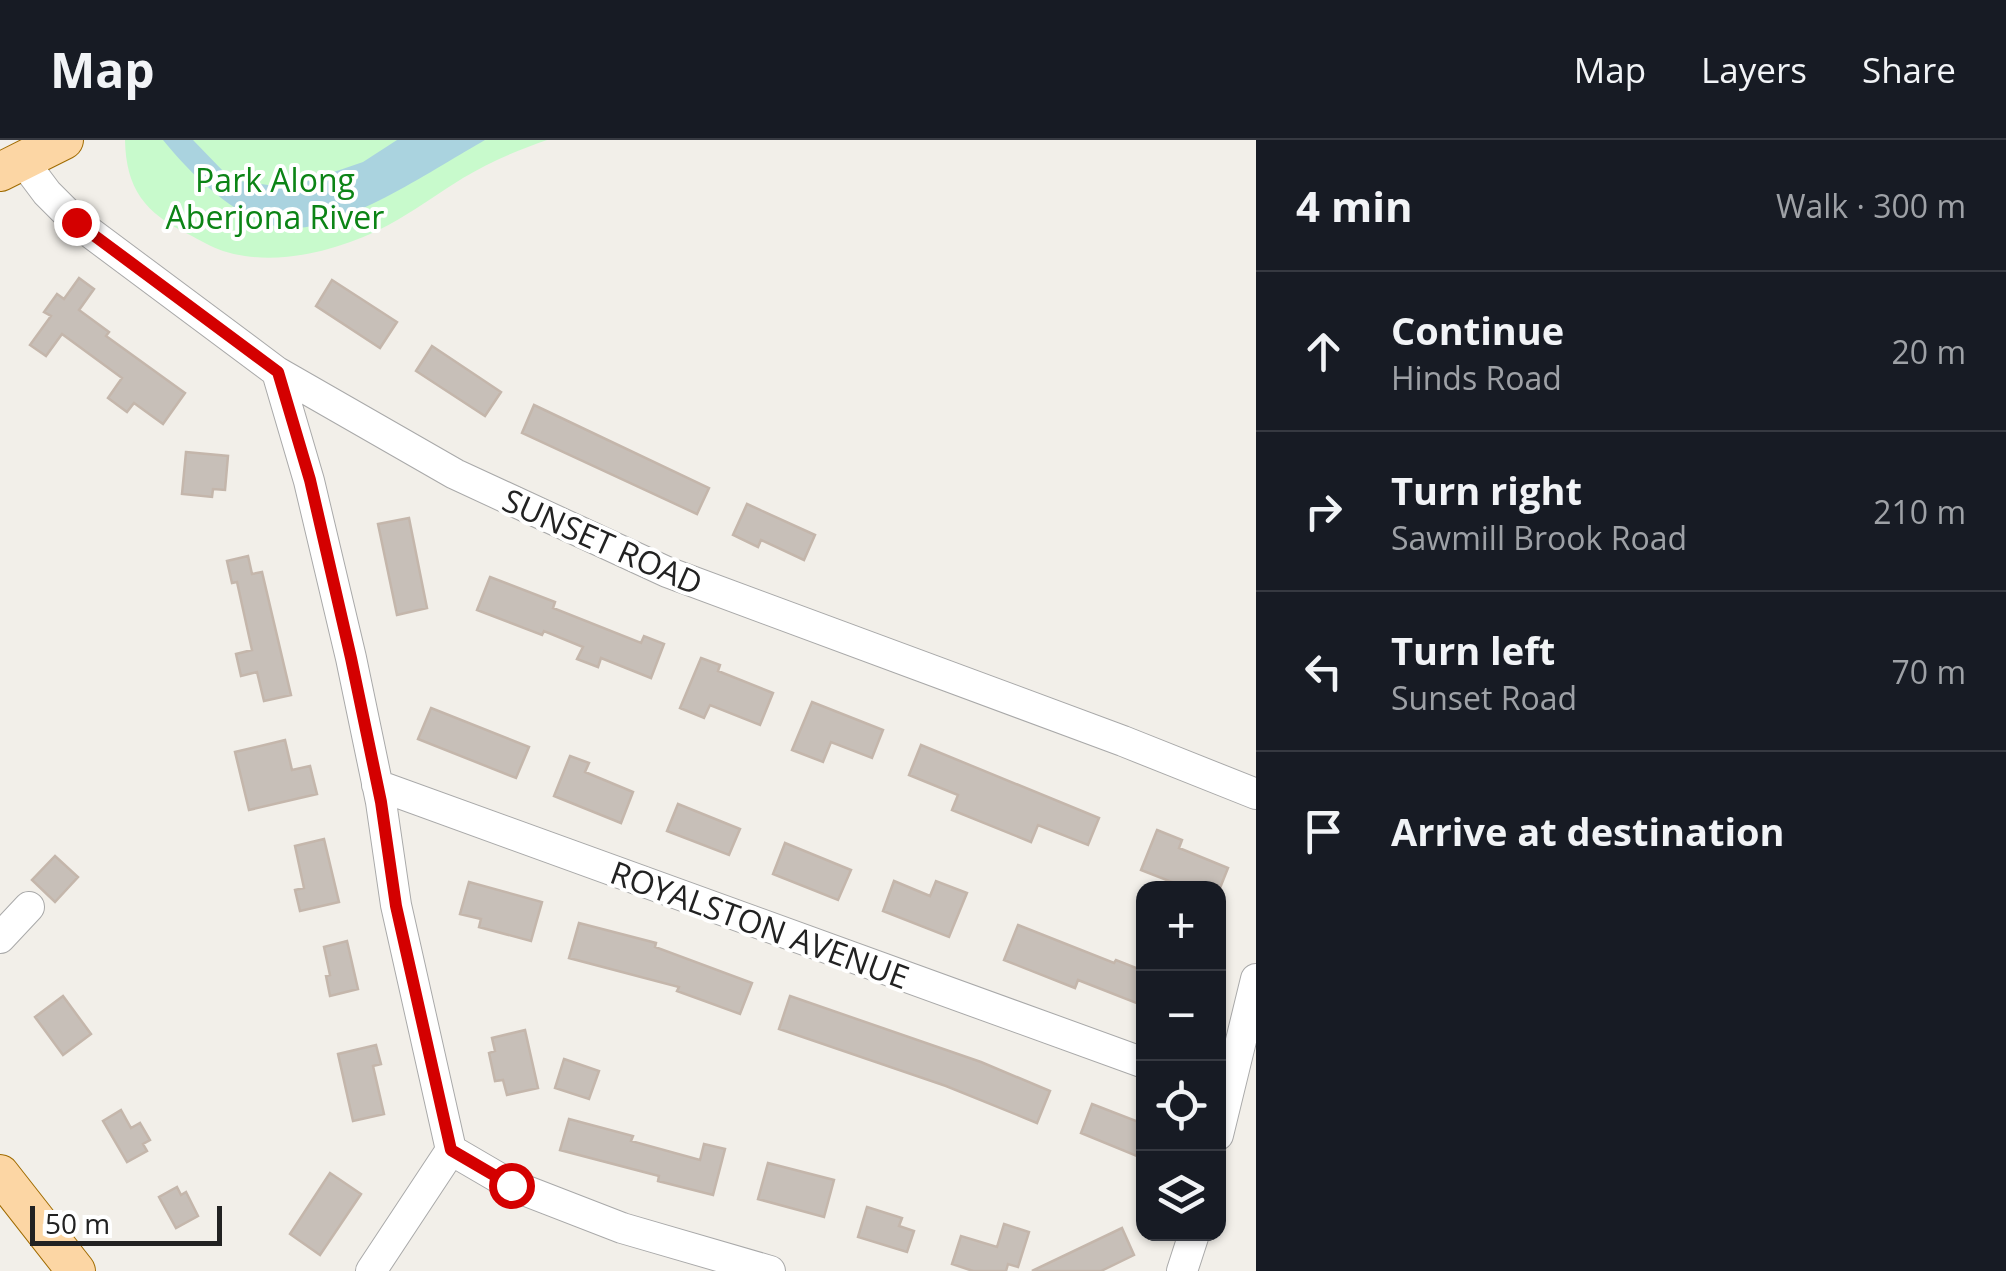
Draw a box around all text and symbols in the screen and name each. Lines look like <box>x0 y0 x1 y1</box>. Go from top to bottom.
text: Map <box>50 37 155 102</box>
text: Map <box>1574 46 1646 93</box>
text: Layers <box>1701 46 1807 93</box>
text: Share <box>1862 46 1956 93</box>
park label: Park Along Aberjona River <box>166 158 384 238</box>
text: 4 min <box>1296 177 1413 234</box>
text: Walk · 300 m <box>1776 184 1966 227</box>
route end <box>54 200 100 246</box>
text: Continue <box>1391 304 1564 356</box>
icon: ahead <box>1296 324 1351 379</box>
text: 20 m <box>1891 330 1966 373</box>
text: Hinds Road <box>1391 356 1562 399</box>
text: Turn right <box>1391 464 1582 516</box>
street label: SUNSET ROAD <box>496 478 710 604</box>
icon: right <box>1296 484 1351 539</box>
text: 210 m <box>1873 490 1966 533</box>
text: Sawmill Brook Road <box>1391 516 1687 559</box>
text: Turn left <box>1391 624 1555 676</box>
icon: left <box>1296 644 1351 699</box>
text: 70 m <box>1891 650 1966 693</box>
text: Sunset Road <box>1391 676 1577 719</box>
icon: arrive <box>1296 804 1351 859</box>
text: Arrive at destination <box>1391 805 1785 857</box>
street label: ROYALSTON AVENUE <box>605 850 915 998</box>
map controls <box>1136 881 1226 1241</box>
button: + <box>1136 881 1226 971</box>
button: − <box>1136 971 1226 1061</box>
button: locate <box>1136 1061 1226 1151</box>
button: layers <box>1136 1151 1226 1241</box>
route start <box>489 1163 535 1209</box>
scale bar <box>30 1201 222 1246</box>
text: 50 m <box>45 1204 110 1242</box>

